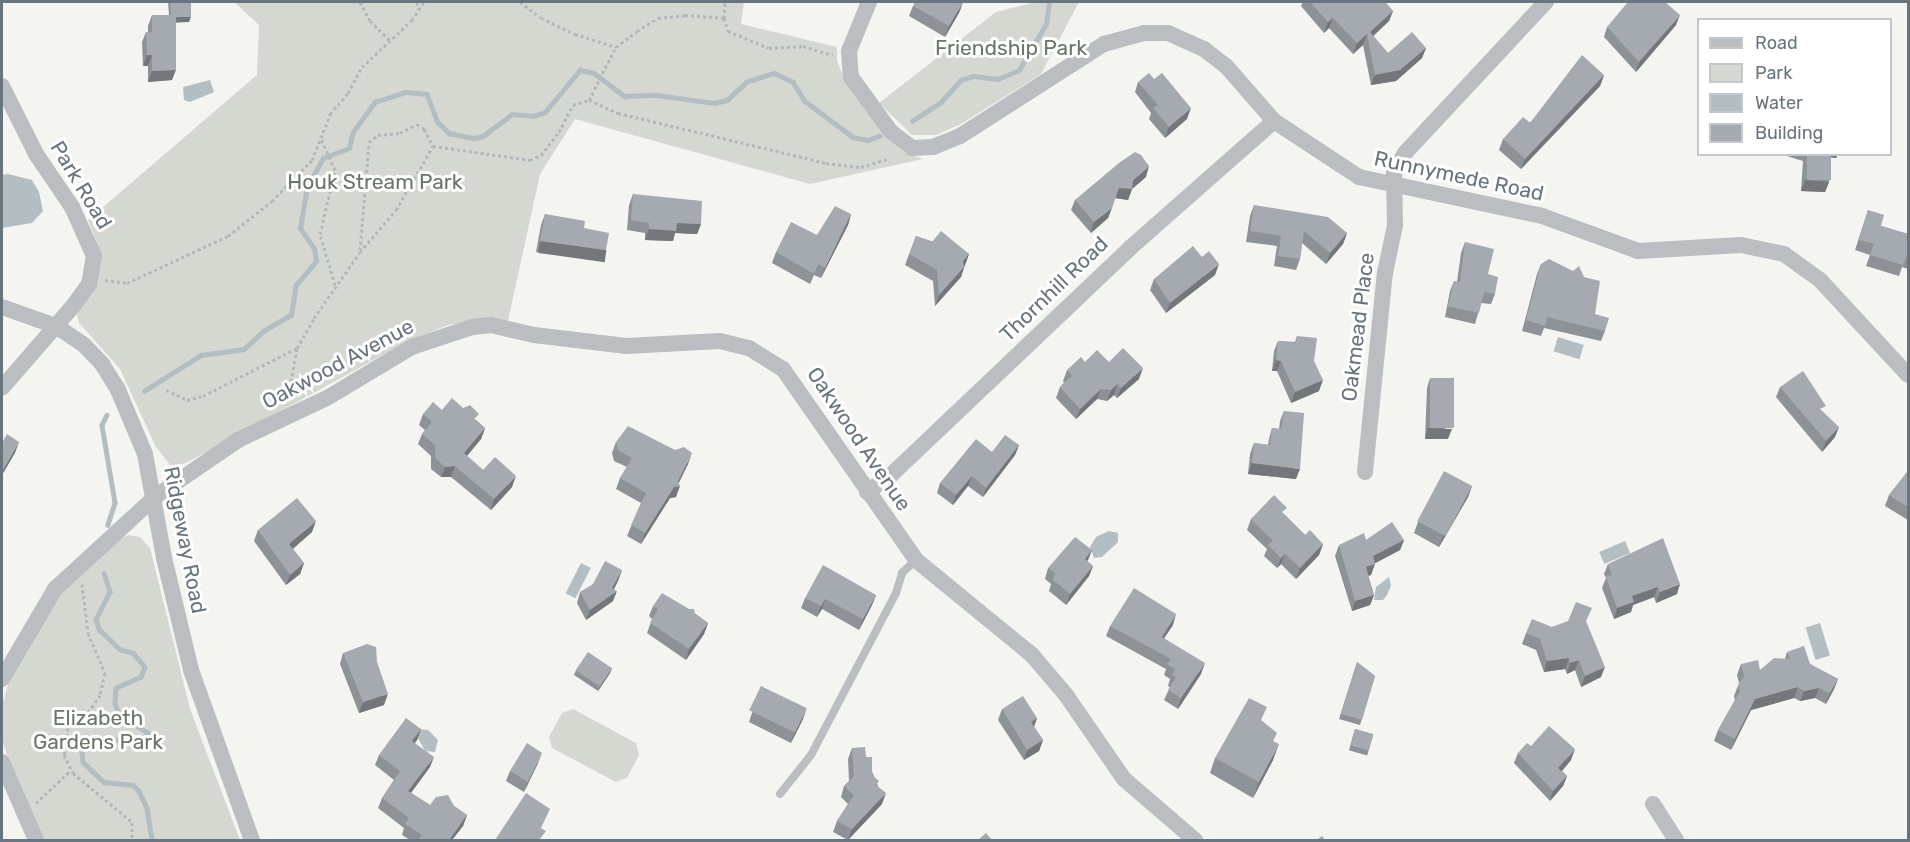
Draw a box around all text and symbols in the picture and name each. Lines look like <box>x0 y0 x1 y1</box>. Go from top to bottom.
legend <box>1697 18 1892 156</box>
text: Road <box>1755 32 1798 54</box>
park label: Friendship Park <box>935 35 1087 61</box>
text: Park <box>1755 62 1792 84</box>
text: Water <box>1755 92 1803 114</box>
text: Building <box>1755 122 1823 144</box>
street label: Park Road <box>45 136 117 234</box>
street label: Runnymede Road <box>1372 146 1546 206</box>
park label: Houk Stream Park <box>287 169 463 195</box>
street label: Thornhill Road <box>995 231 1113 347</box>
street label: Oakmead Place <box>1336 251 1380 403</box>
street label: Oakwood Avenue <box>258 313 418 415</box>
street label: Oakwood Avenue <box>801 362 917 516</box>
street label: Ridgeway Road <box>158 464 212 616</box>
park label: Elizabeth Gardens Park <box>33 705 163 755</box>

